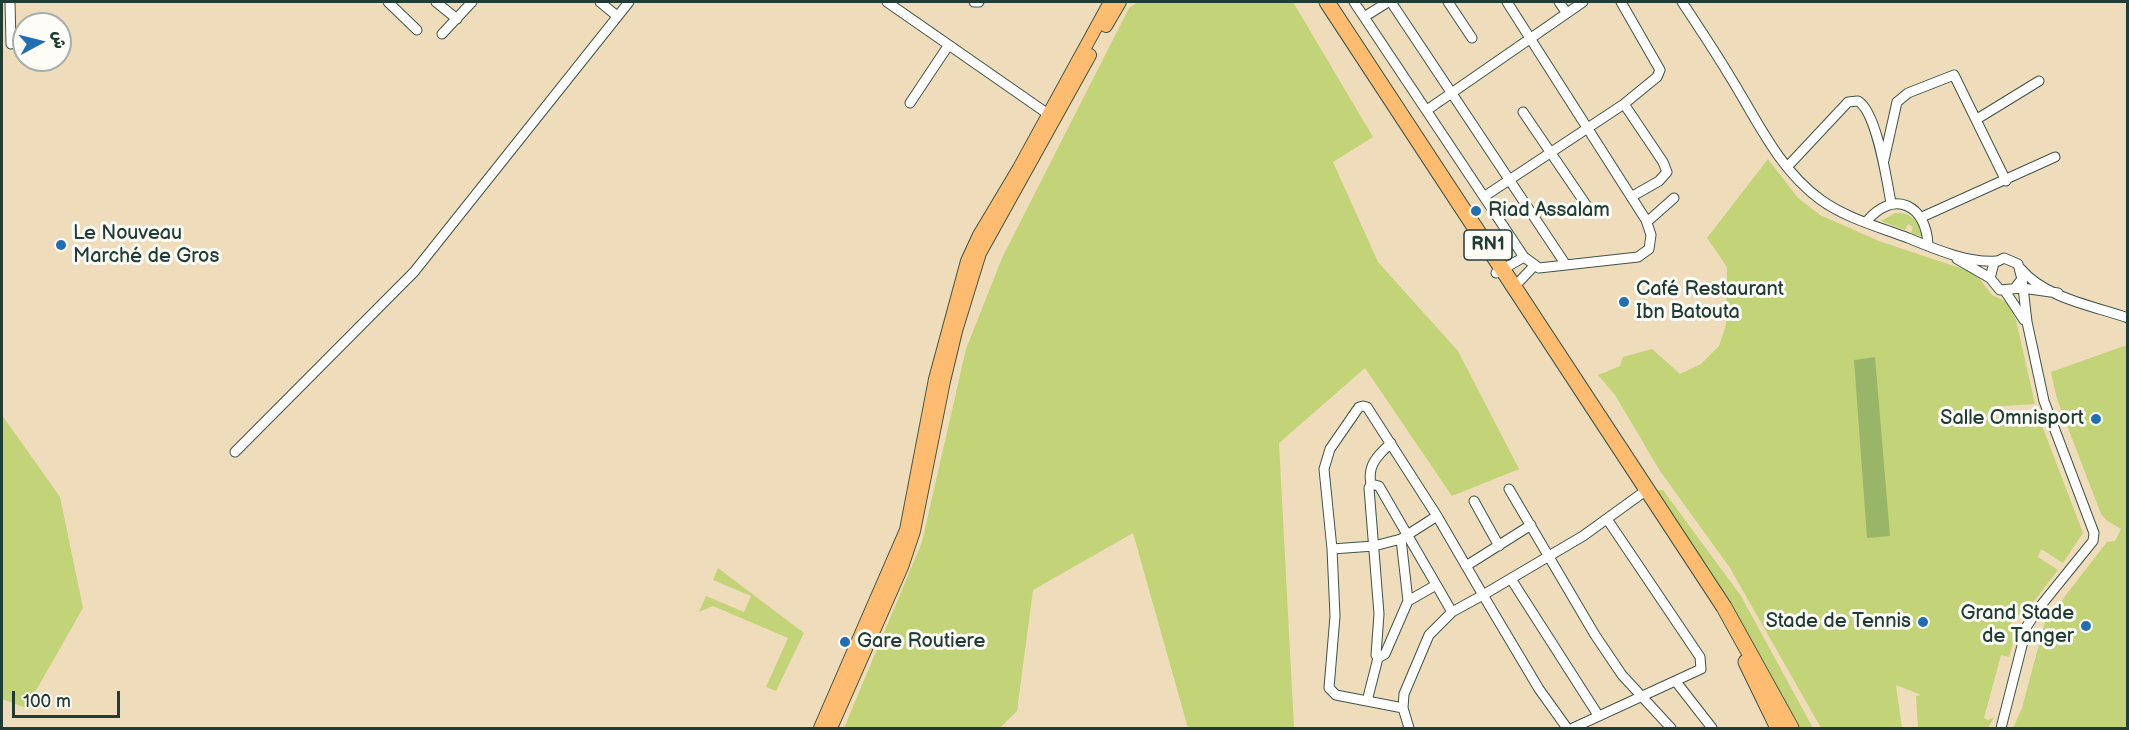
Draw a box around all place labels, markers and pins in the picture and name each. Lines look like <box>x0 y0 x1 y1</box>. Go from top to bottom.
place label: Riad Assalam <box>1488 199 1610 223</box>
marker: Riad Assalam <box>1469 204 1483 218</box>
place label: Le Nouveau Marché de Gros <box>73 222 219 269</box>
marker: Le Nouveau Marché de Gros <box>54 238 68 252</box>
place label: Café Restaurant Ibn Batouta <box>1636 278 1784 325</box>
marker: Café Restaurant Ibn Batouta <box>1617 295 1631 309</box>
place label: Salle Omnisport <box>1940 407 2084 431</box>
marker: Salle Omnisport <box>2089 412 2103 426</box>
place label: Grand Stade de Tanger <box>1960 602 2074 649</box>
place label: Stade de Tennis <box>1766 610 1911 634</box>
marker: Stade de Tennis <box>1916 615 1930 629</box>
marker: Grand Stade de Tanger <box>2079 619 2093 633</box>
place label: Gare Routiere <box>857 630 985 654</box>
marker: Gare Routiere <box>838 635 852 649</box>

